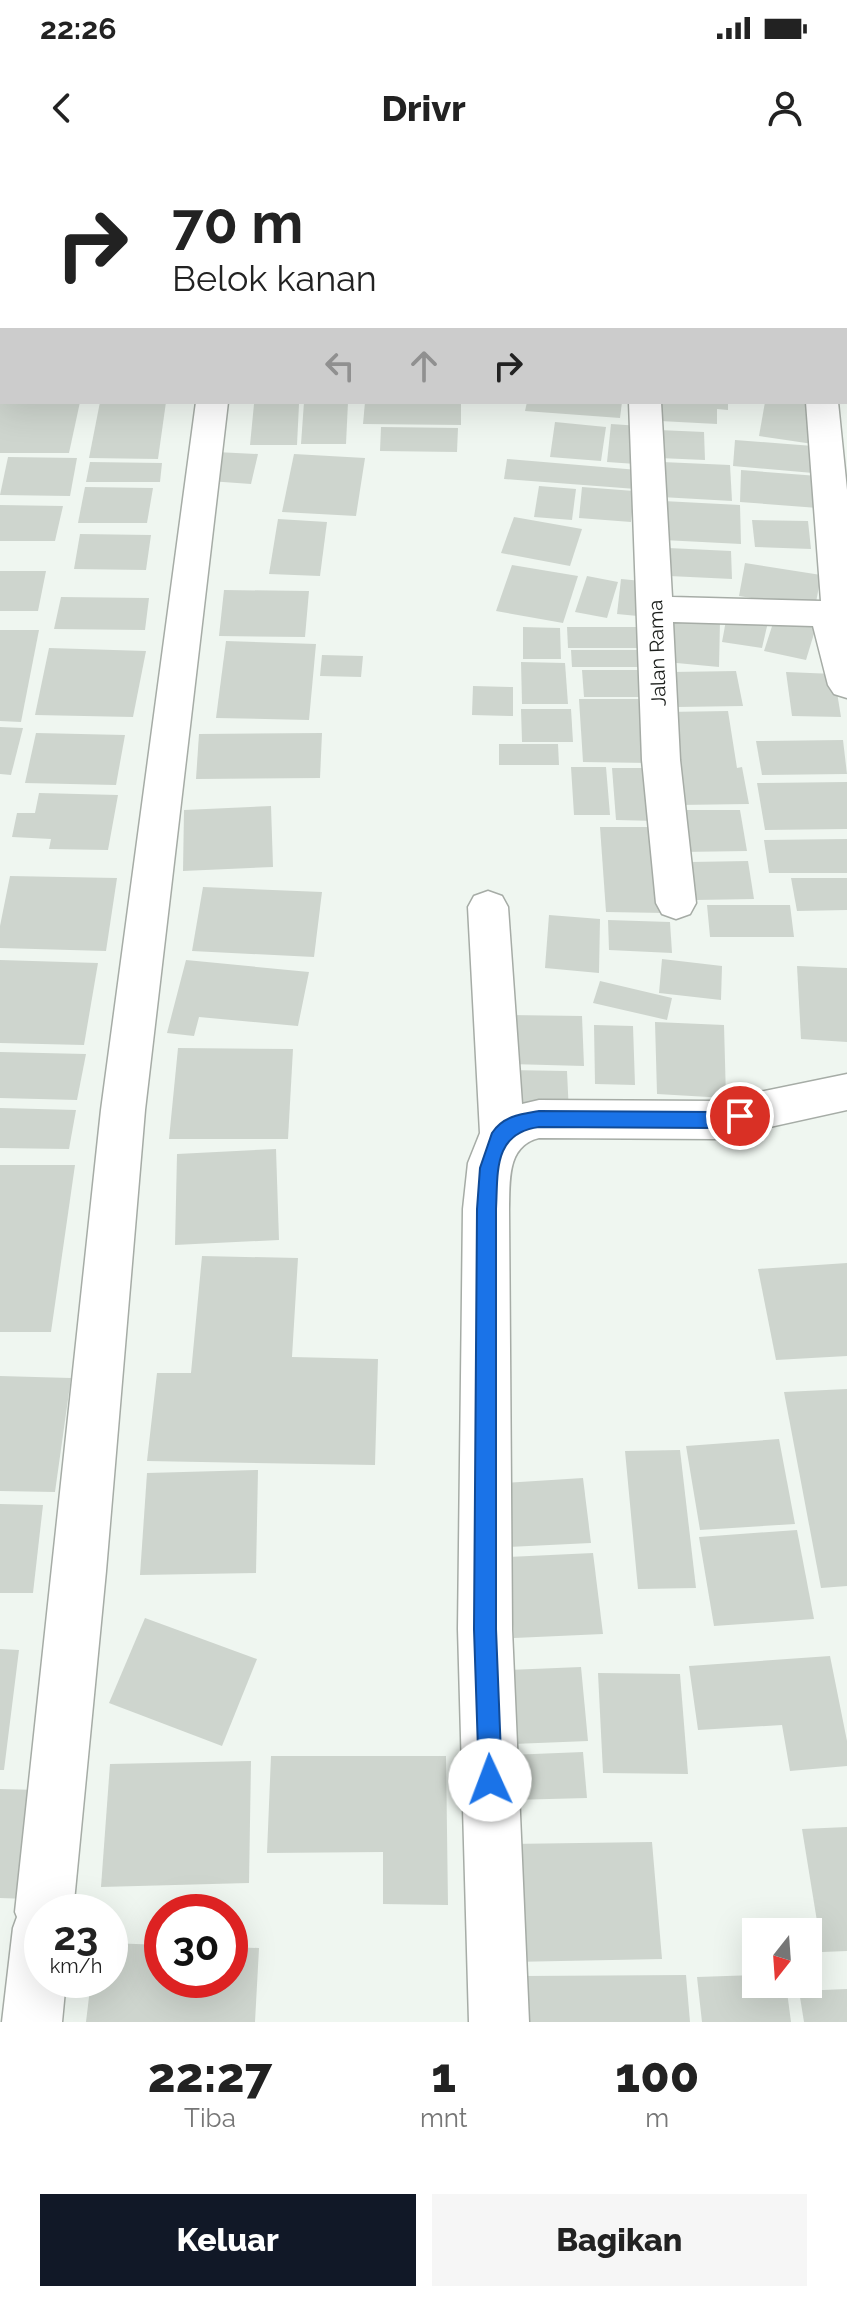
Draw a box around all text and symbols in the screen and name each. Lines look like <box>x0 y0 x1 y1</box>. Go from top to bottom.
text: 22:26 <box>40 11 116 46</box>
icon: back <box>40 86 84 130</box>
icon: person <box>763 86 807 130</box>
text: Drivr <box>381 87 466 129</box>
text: 70 m <box>172 190 303 256</box>
icon: right <box>40 192 144 296</box>
text: Belok kanan <box>172 257 377 299</box>
icon: left <box>318 344 362 388</box>
icon: ahead <box>402 344 446 388</box>
icon: right <box>486 344 530 388</box>
street label: Jalan Rama <box>643 599 671 707</box>
pin <box>706 1082 774 1150</box>
icon: arrive <box>718 1094 762 1138</box>
position arrow <box>448 1738 532 1822</box>
speed limit sign: 30 <box>144 1894 248 1998</box>
text: 23 <box>54 1912 98 1959</box>
north arrow <box>742 1918 822 1998</box>
map controls <box>742 1918 822 1998</box>
text: km/h <box>50 1954 102 1978</box>
text: 22:27 <box>148 2047 272 2103</box>
text: 1 <box>431 2047 456 2103</box>
text: 100 <box>615 2047 699 2103</box>
text: Tiba <box>184 2103 236 2133</box>
text: mnt <box>420 2103 468 2133</box>
text: m <box>645 2103 669 2133</box>
button: Keluar <box>40 2194 416 2286</box>
button: Bagikan <box>432 2194 807 2286</box>

